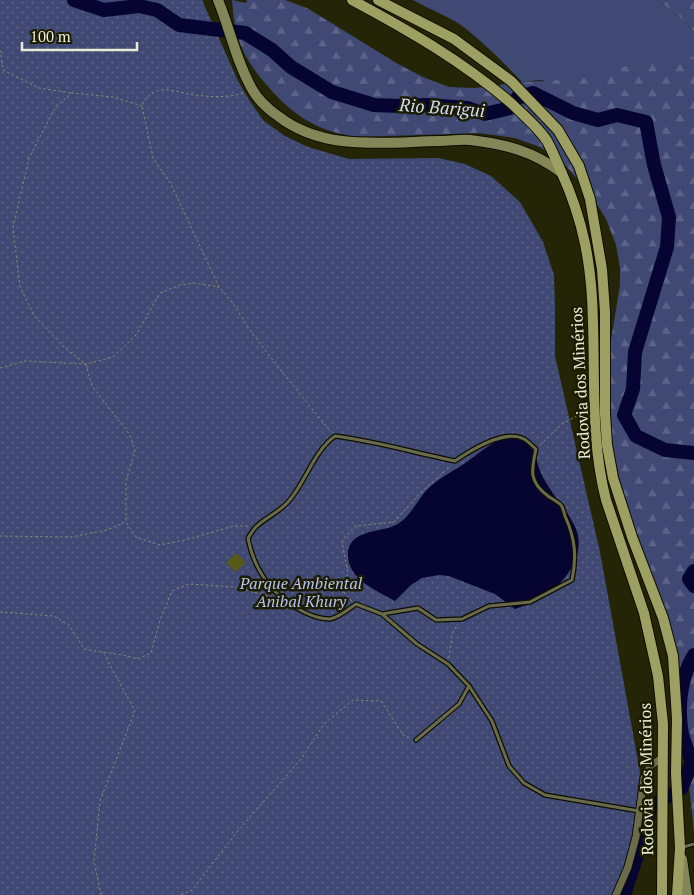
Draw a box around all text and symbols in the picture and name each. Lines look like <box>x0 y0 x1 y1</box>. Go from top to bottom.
scale bar <box>22 20 138 52</box>
text: 100 m <box>30 26 71 46</box>
water label: Rio Barigui <box>397 92 486 122</box>
street label: Rodovia dos Minérios <box>565 306 595 460</box>
park label: Parque Ambiental Anibal Khury <box>239 572 363 612</box>
street label: Rodovia dos Minérios <box>634 702 658 855</box>

